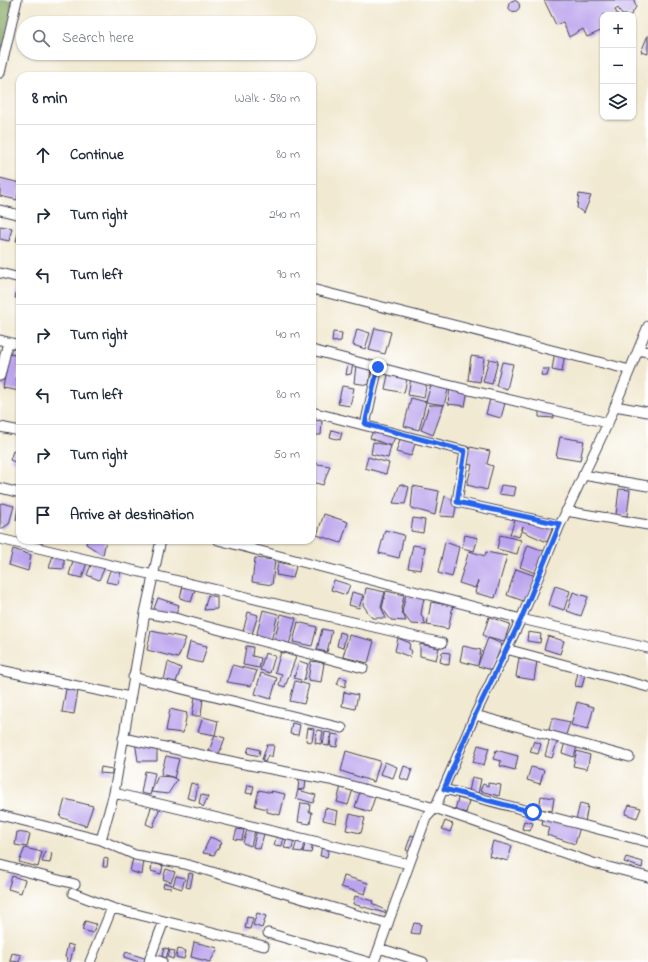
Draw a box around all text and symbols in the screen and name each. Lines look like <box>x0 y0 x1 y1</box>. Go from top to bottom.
map controls <box>600 12 636 120</box>
button: + <box>600 12 636 48</box>
search box <box>16 16 316 60</box>
icon: search <box>30 27 52 49</box>
text: Search here <box>62 27 134 49</box>
button: − <box>600 48 636 84</box>
button: layers <box>600 84 636 120</box>
text: 8 min <box>32 86 67 111</box>
text: Walk · 580 m <box>234 89 300 108</box>
icon: ahead <box>32 144 54 166</box>
text: Continue <box>70 144 124 166</box>
text: 80 m <box>276 145 300 164</box>
icon: right <box>32 204 54 226</box>
text: Turn right <box>70 204 128 226</box>
text: 240 m <box>269 205 300 224</box>
icon: left <box>32 264 54 286</box>
text: Turn left <box>70 264 123 286</box>
text: 90 m <box>277 265 300 284</box>
icon: right <box>32 324 54 346</box>
text: Turn right <box>70 324 128 346</box>
text: 40 m <box>276 325 300 344</box>
route end <box>369 358 387 376</box>
icon: left <box>32 384 54 406</box>
text: Turn left <box>70 384 123 406</box>
text: 80 m <box>276 385 300 404</box>
icon: right <box>32 444 54 466</box>
text: Turn right <box>70 444 128 466</box>
text: 50 m <box>274 445 300 464</box>
icon: arrive <box>32 504 54 526</box>
text: Arrive at destination <box>70 504 194 526</box>
route start <box>524 803 542 821</box>

